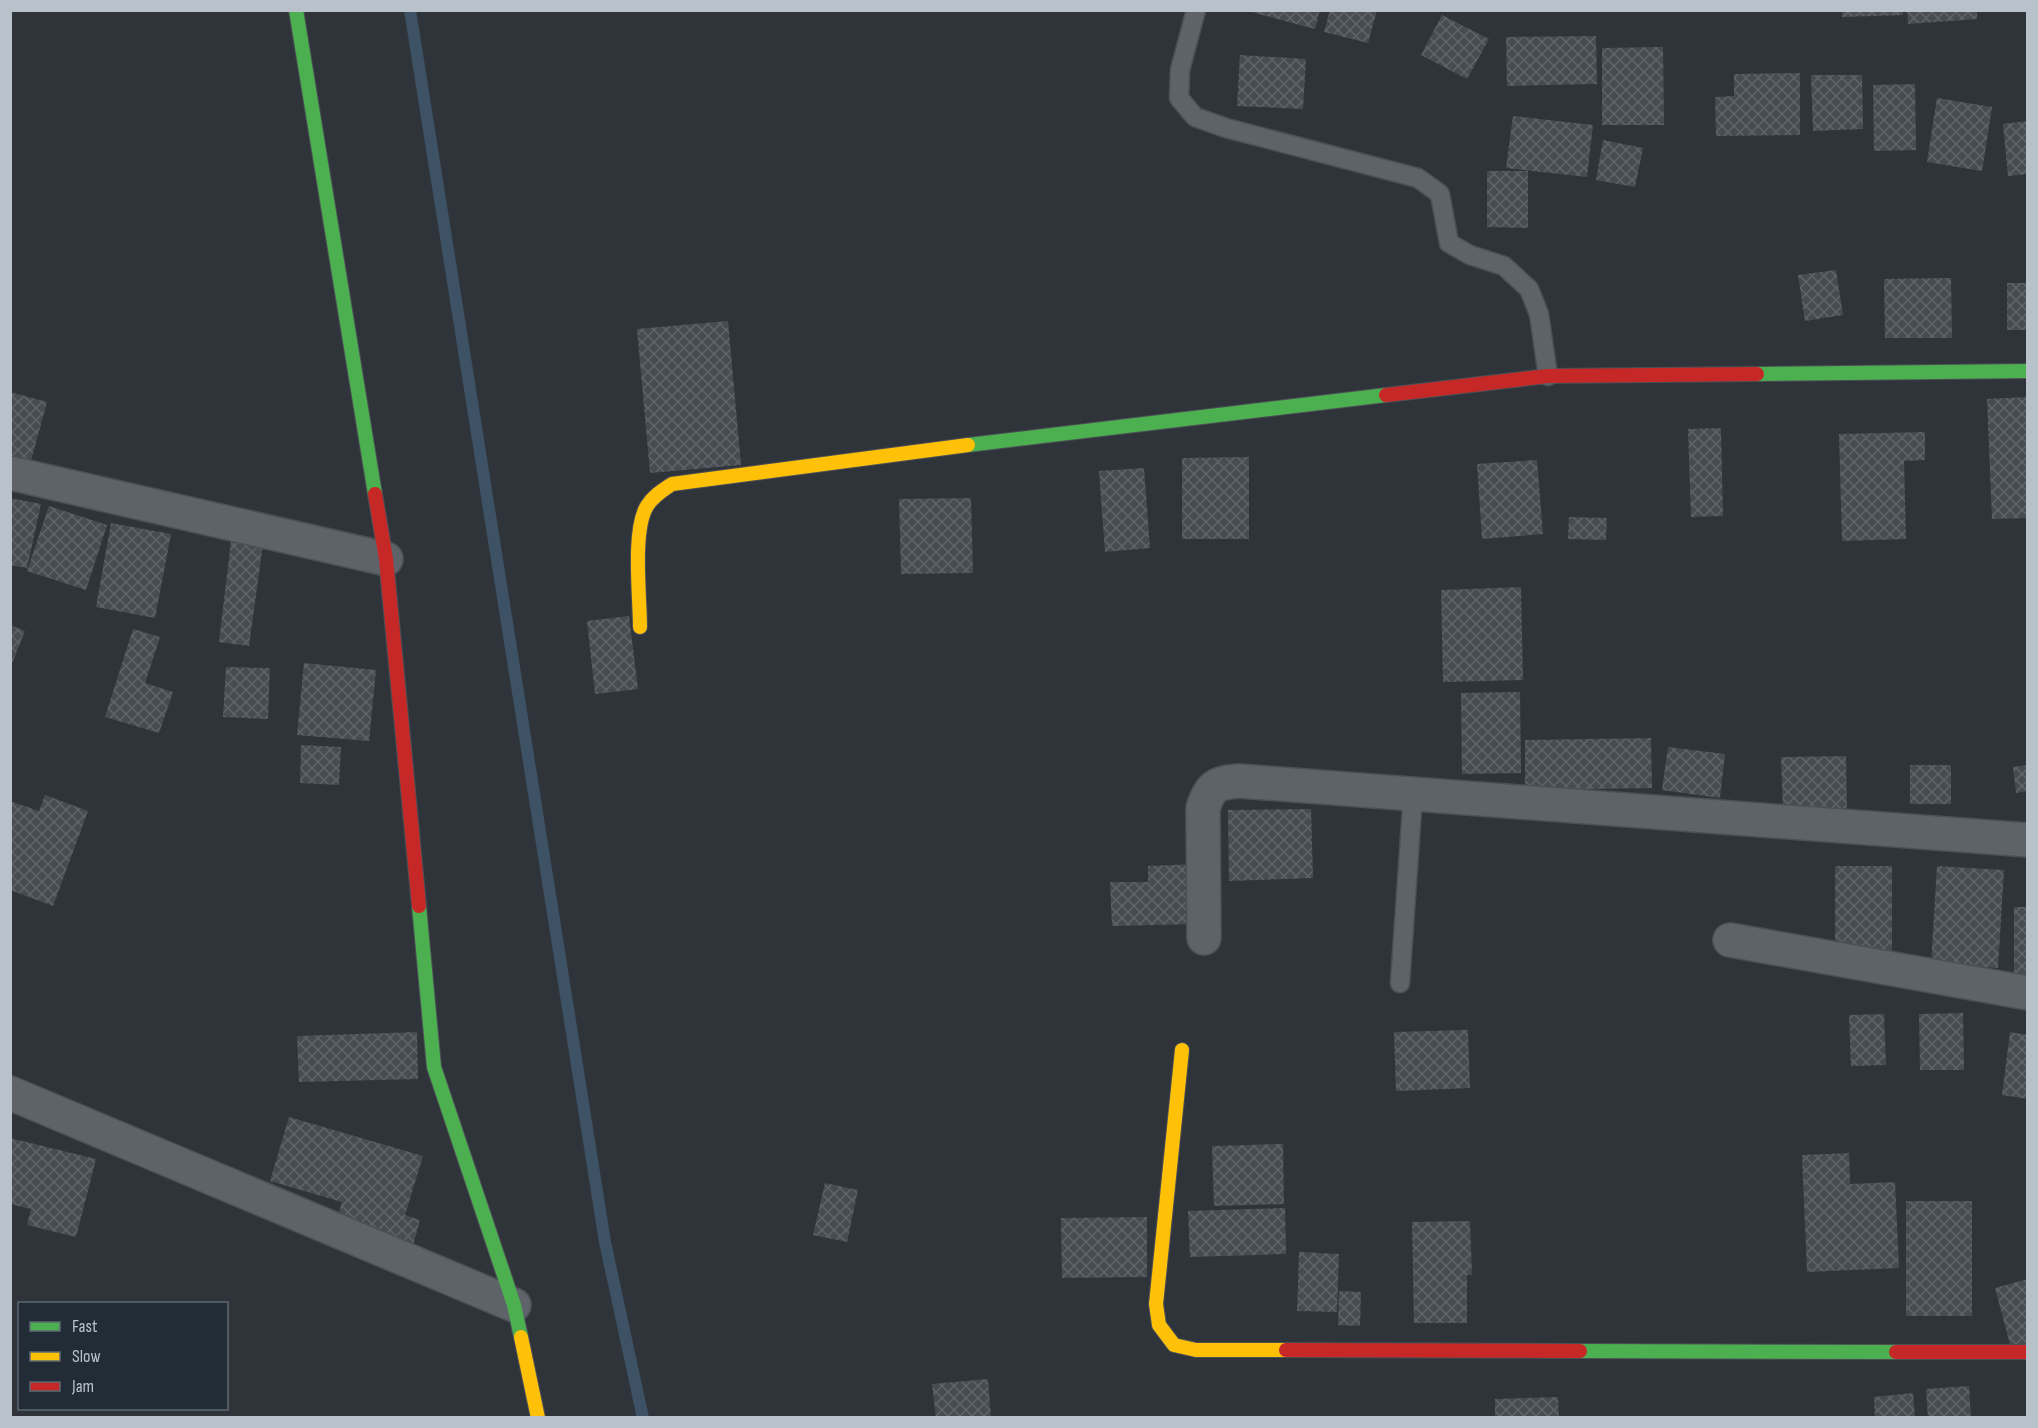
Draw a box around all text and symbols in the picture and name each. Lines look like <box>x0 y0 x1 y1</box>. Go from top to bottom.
legend <box>18 1302 228 1410</box>
text: Fast <box>72 1316 98 1337</box>
text: Slow <box>72 1346 101 1367</box>
text: Jam <box>71 1376 94 1397</box>

